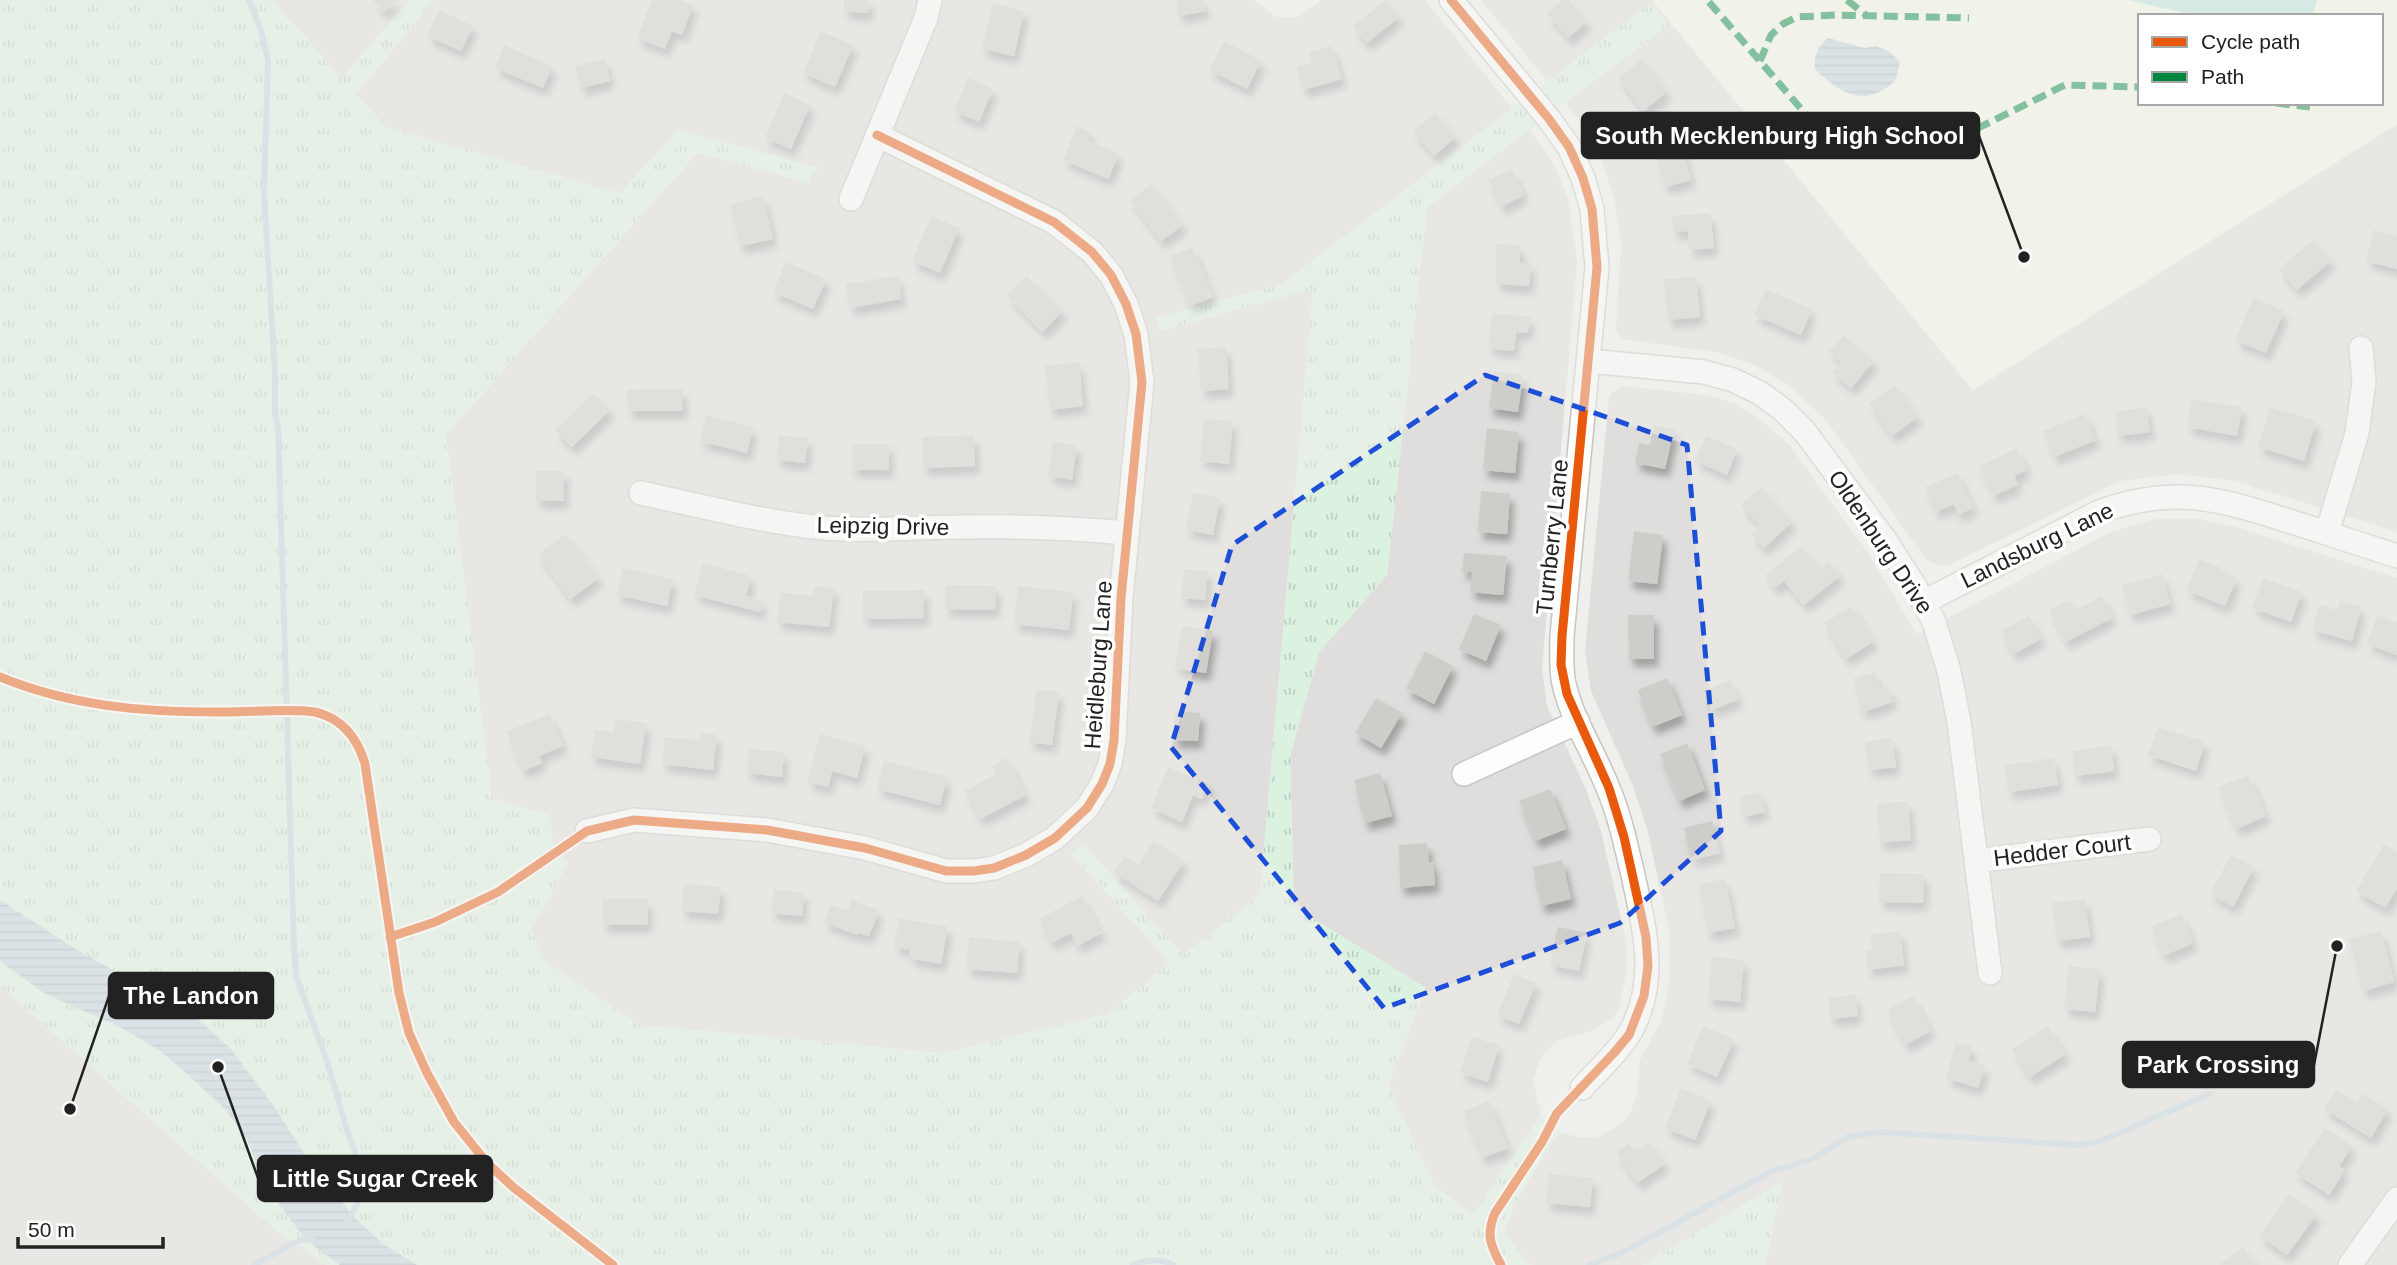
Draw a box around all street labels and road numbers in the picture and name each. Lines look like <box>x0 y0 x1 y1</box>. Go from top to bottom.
street label: Turnberry Lane <box>1531 458 1573 616</box>
street label: Oldenburg Drive <box>1823 465 1939 619</box>
street label: Landsburg Lane <box>1957 497 2117 593</box>
street label: Leipzig Drive <box>816 512 950 540</box>
street label: Heidleburg Lane <box>1079 580 1117 750</box>
street label: Hedder Court <box>1992 829 2133 871</box>

